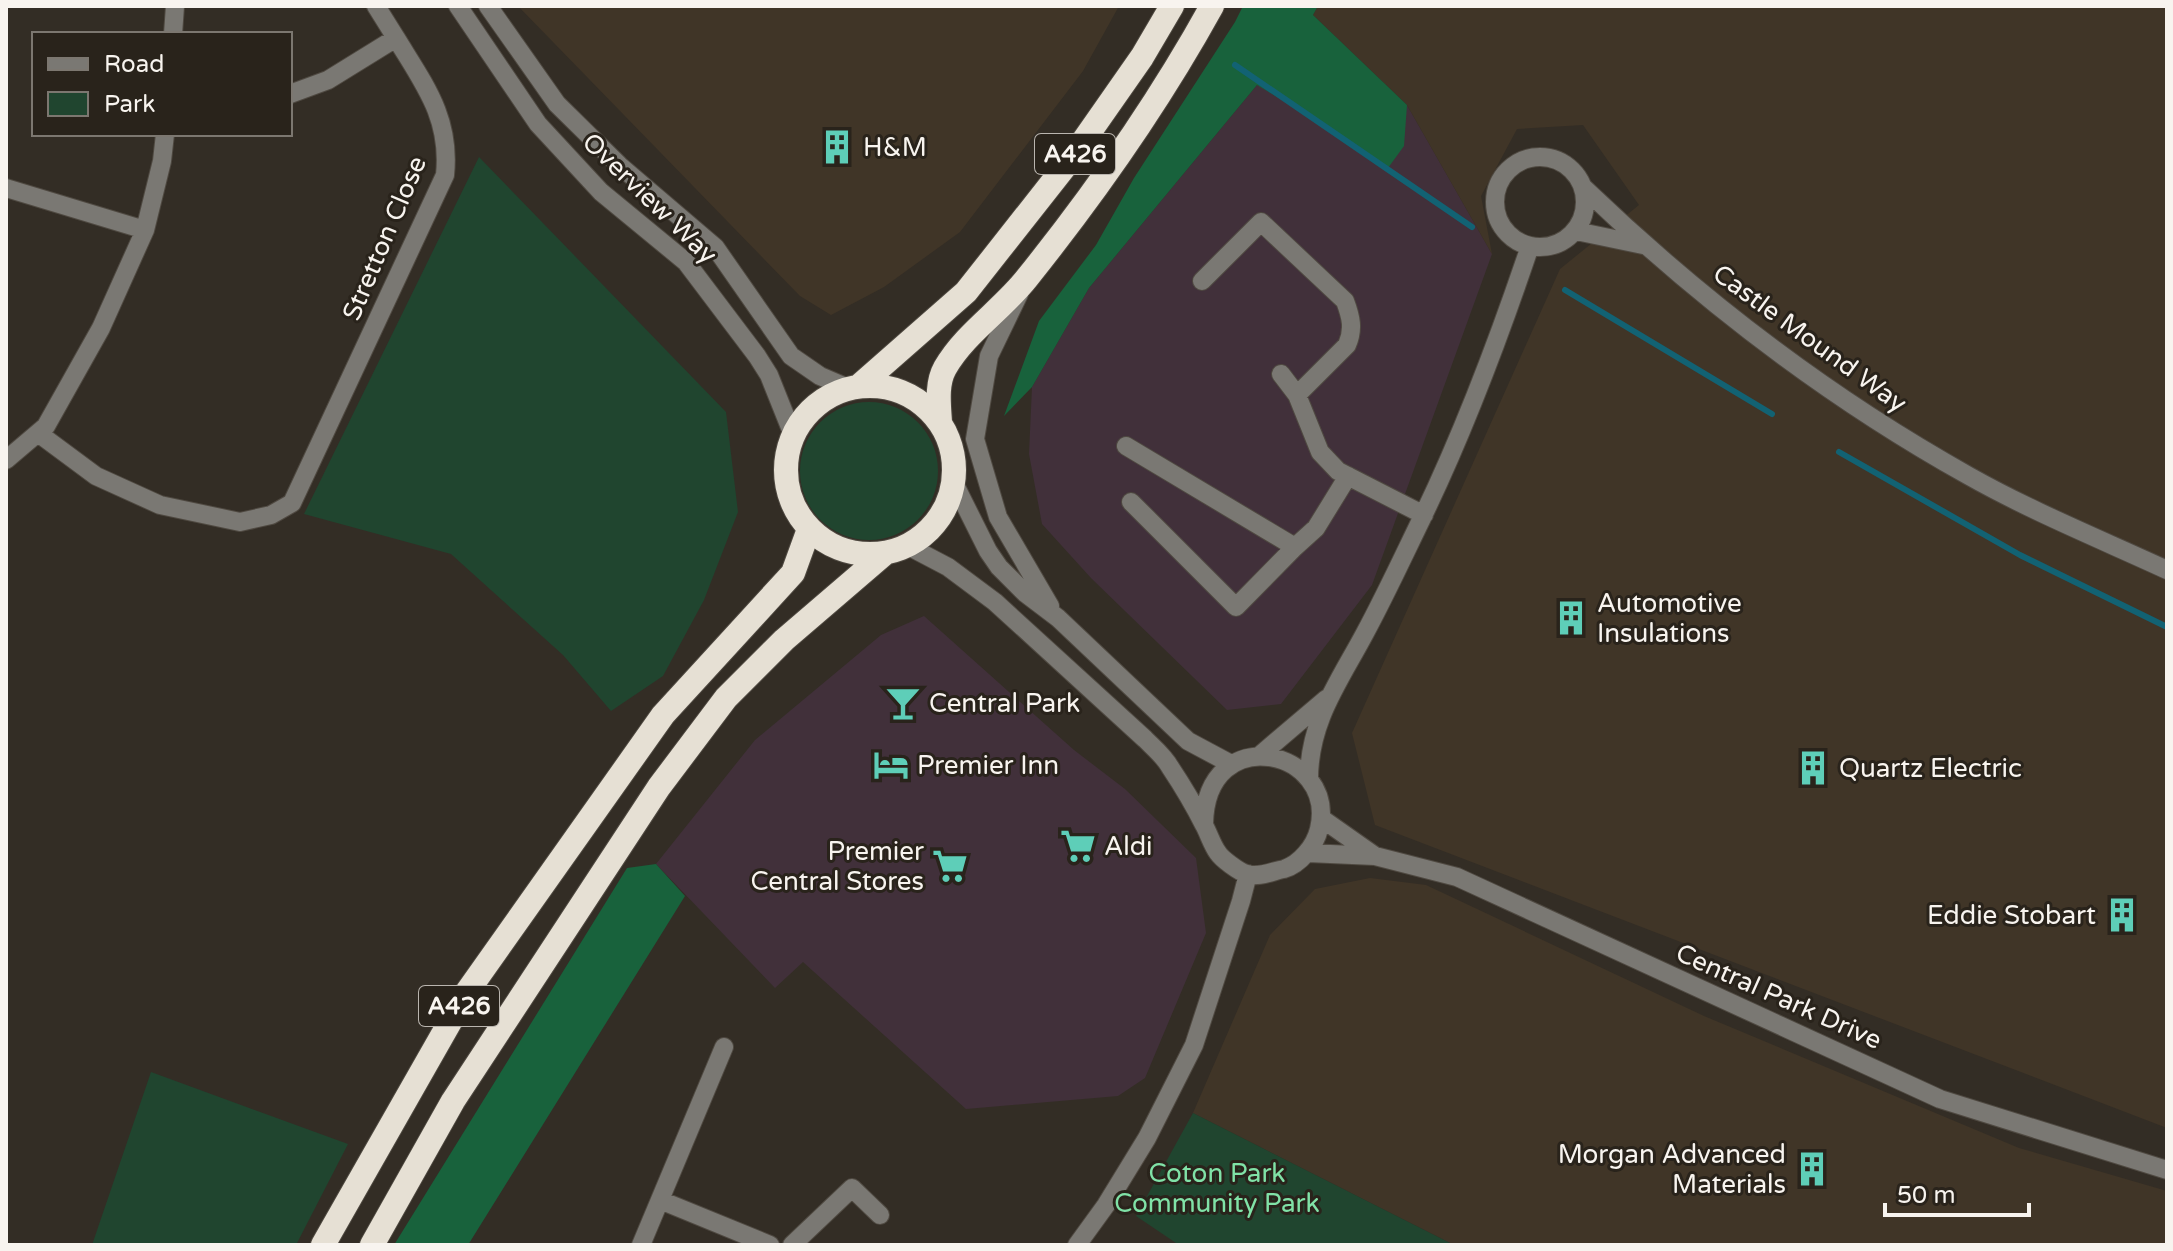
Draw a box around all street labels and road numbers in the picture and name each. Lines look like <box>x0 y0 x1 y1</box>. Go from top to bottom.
street label: Overview Way <box>576 126 723 270</box>
road number: A426 <box>1035 134 1115 174</box>
street label: Stretton Close <box>336 151 433 325</box>
street label: Castle Mound Way <box>1707 258 1913 419</box>
street label: Central Park Drive <box>1671 937 1886 1056</box>
road number: A426 <box>419 986 499 1026</box>

